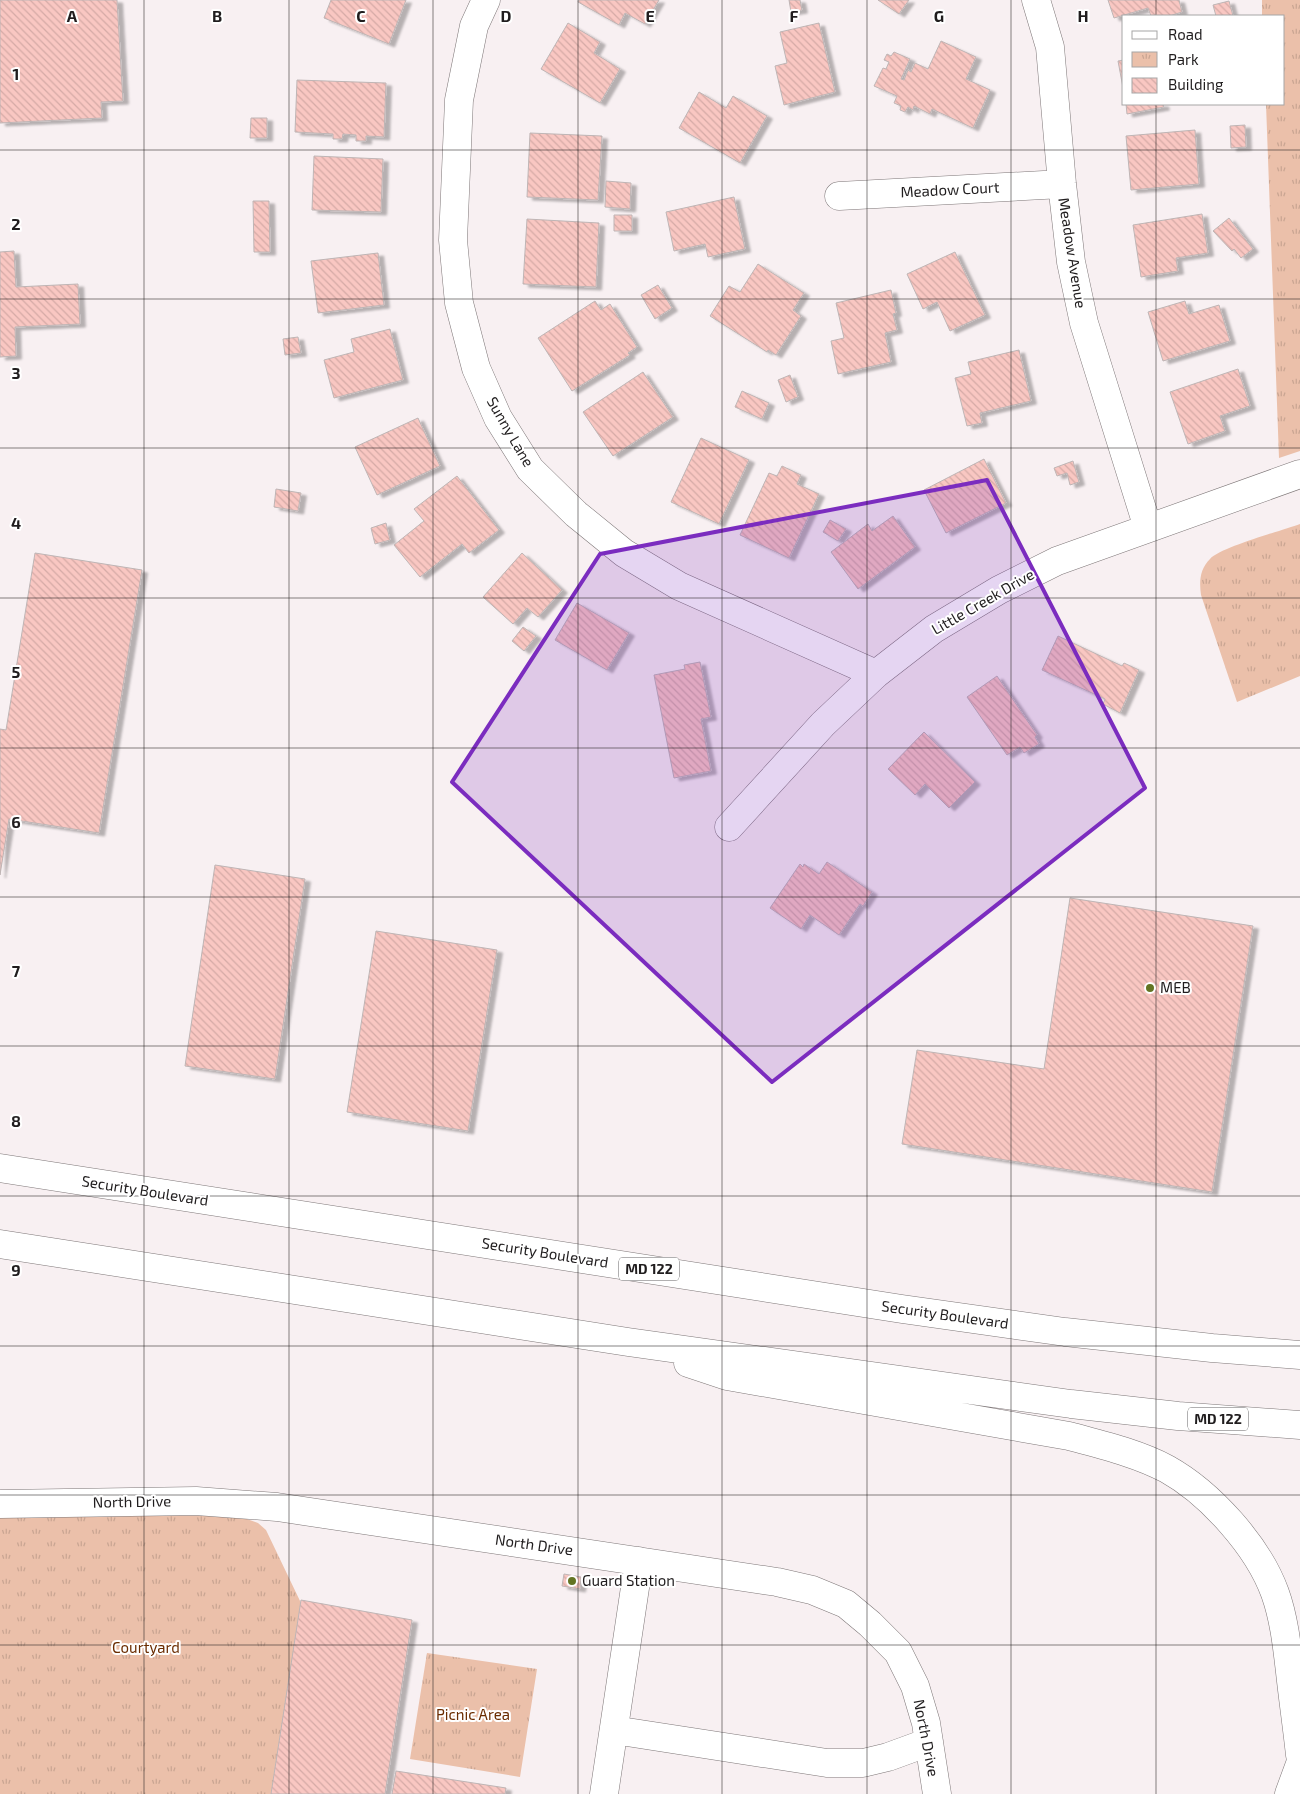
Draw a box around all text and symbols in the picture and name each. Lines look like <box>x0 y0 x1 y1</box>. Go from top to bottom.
text: A <box>67 6 78 25</box>
text: B <box>212 6 222 25</box>
text: C <box>356 6 366 25</box>
text: D <box>501 6 512 25</box>
text: E <box>645 6 655 25</box>
text: F <box>790 6 799 25</box>
text: G <box>934 6 944 25</box>
text: H <box>1077 6 1089 25</box>
legend <box>1122 15 1285 105</box>
text: Road <box>1168 25 1203 43</box>
text: Park <box>1168 50 1199 68</box>
text: 1 <box>13 64 19 83</box>
text: Building <box>1168 75 1224 93</box>
street label: Meadow Court <box>900 177 1000 201</box>
street label: Meadow Avenue <box>1055 196 1091 309</box>
text: 2 <box>11 214 21 233</box>
text: 3 <box>11 363 21 382</box>
street label: Sunny Lane <box>484 393 538 470</box>
text: 4 <box>11 513 21 532</box>
street label: Little Creek Drive <box>928 564 1037 638</box>
text: 5 <box>12 662 21 681</box>
text: 6 <box>11 812 21 831</box>
text: 7 <box>12 961 21 980</box>
place label: MEB <box>1160 978 1191 996</box>
marker: MEB <box>1144 982 1156 994</box>
text: 8 <box>11 1111 21 1130</box>
street label: Security Boulevard <box>80 1171 210 1209</box>
street label: Security Boulevard <box>480 1233 610 1271</box>
road number: MD 122 <box>619 1258 679 1280</box>
text: 9 <box>11 1260 21 1279</box>
street label: Security Boulevard <box>880 1296 1010 1332</box>
road number: MD 122 <box>1188 1408 1248 1430</box>
street label: North Drive <box>93 1491 171 1511</box>
street label: North Drive <box>494 1530 574 1558</box>
place label: Guard Station <box>582 1571 675 1589</box>
marker: Guard Station <box>566 1575 578 1587</box>
park label: Courtyard <box>112 1638 180 1656</box>
street label: North Drive <box>911 1698 943 1778</box>
park label: Picnic Area <box>436 1705 510 1723</box>

